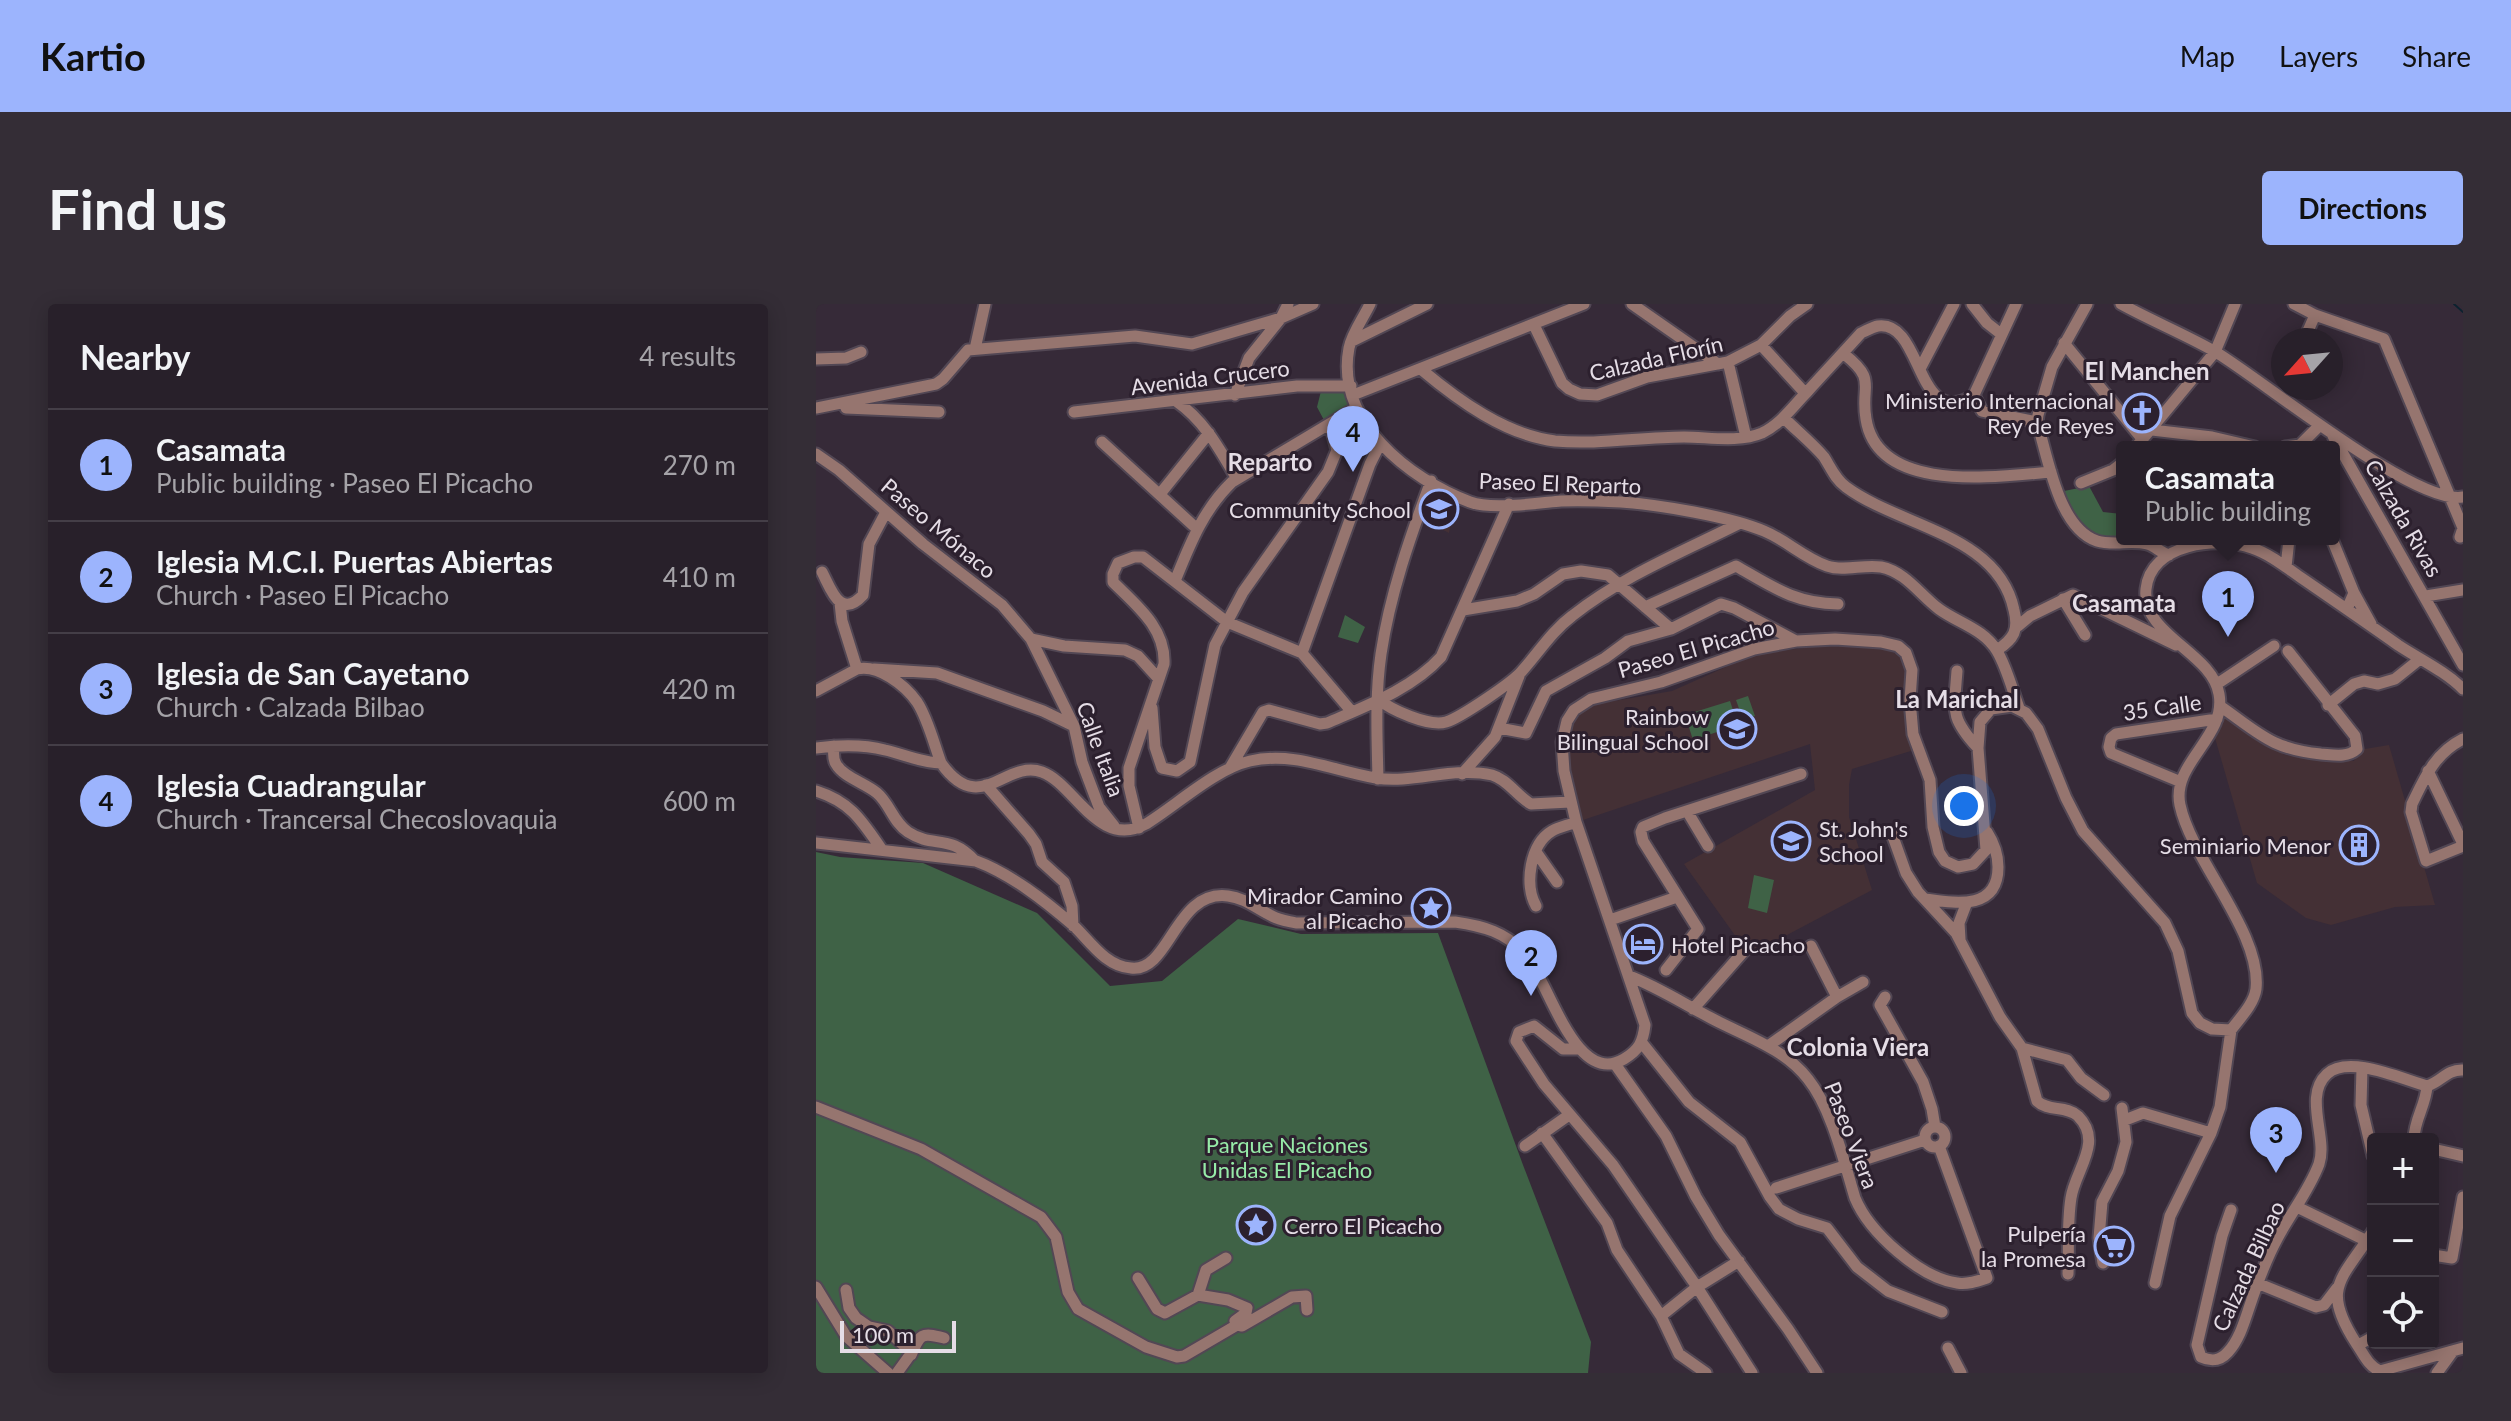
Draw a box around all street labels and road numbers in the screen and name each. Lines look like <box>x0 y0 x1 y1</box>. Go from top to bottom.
street label: Calzada Florín <box>1587 330 1725 386</box>
street label: Avenida Crucero <box>1129 354 1291 400</box>
street label: Calzada Rivas <box>2360 454 2448 582</box>
street label: Paseo El Reparto <box>1478 467 1642 499</box>
street label: Paseo Mónaco <box>876 472 1002 584</box>
street label: Paseo El Picacho <box>1615 613 1777 683</box>
street label: 35 Calle <box>2121 688 2203 726</box>
street label: Calle Italia <box>1071 698 1131 800</box>
street label: Paseo Viera <box>1819 1078 1885 1192</box>
street label: Calzada Bilbao <box>2206 1196 2290 1336</box>

